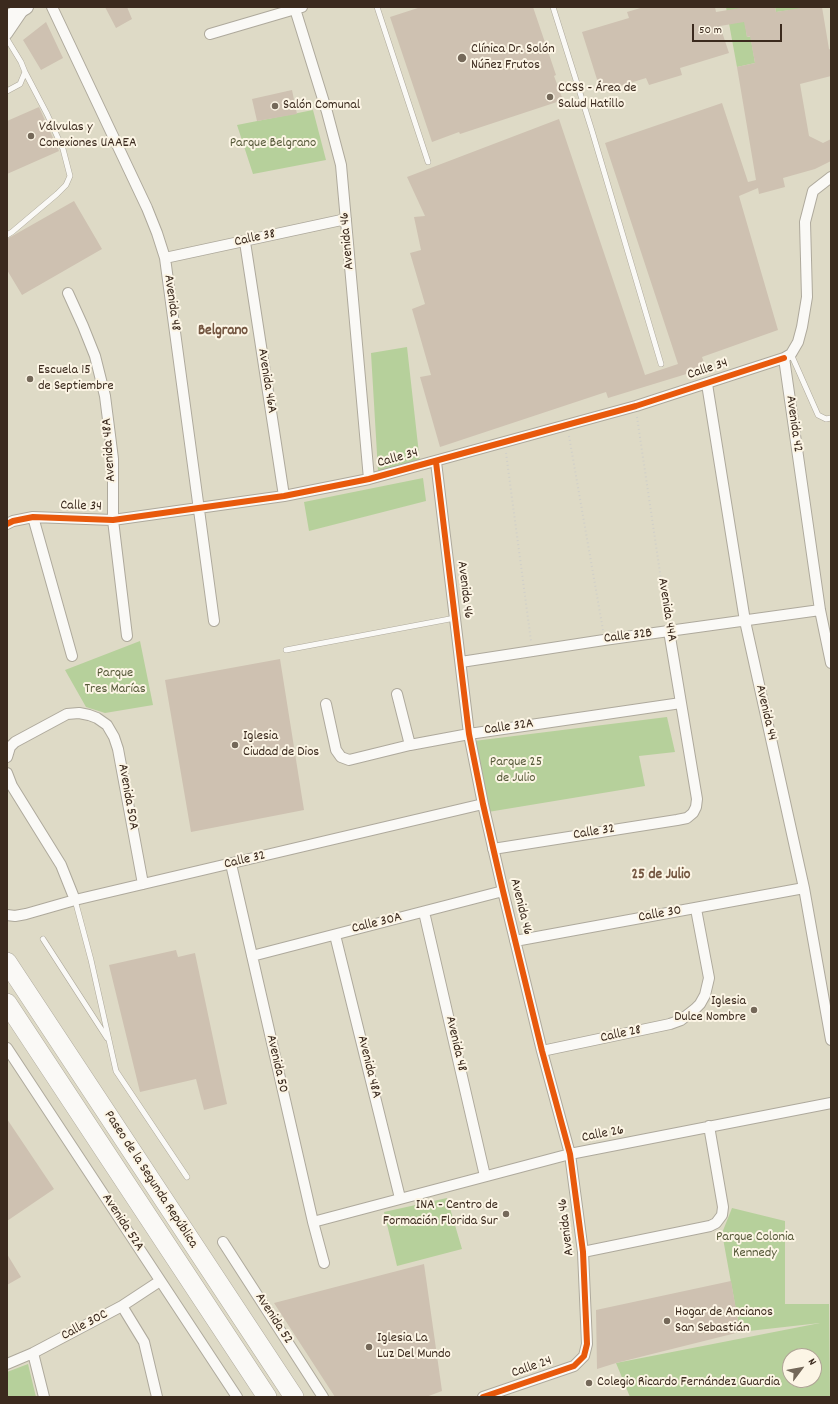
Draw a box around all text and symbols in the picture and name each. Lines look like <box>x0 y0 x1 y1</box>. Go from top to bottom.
scale bar <box>694 16 784 42</box>
text: 50 m <box>699 22 722 39</box>
place label: Clínica Dr. Solón Núñez Frutos <box>471 42 555 74</box>
marker: Clínica Dr. Solón Núñez Frutos <box>456 52 468 64</box>
place label: CCSS - Área de Salud Hatillo <box>558 81 636 114</box>
marker: CCSS - Área de Salud Hatillo <box>545 92 555 102</box>
place label: Salón Comunal <box>283 98 360 114</box>
marker: Salón Comunal <box>270 101 280 111</box>
place label: Válvulas y Conexiones UAAEA <box>39 120 137 152</box>
marker: Válvulas y Conexiones UAAEA <box>26 131 36 141</box>
park label: Parque Belgrano <box>230 136 316 152</box>
street label: Avenida 46 <box>337 212 359 270</box>
street label: Calle 38 <box>233 226 277 252</box>
street label: Avenida 48 <box>159 274 183 332</box>
district label: Belgrano <box>198 323 248 341</box>
street label: Avenida 46A <box>253 347 279 415</box>
street label: Calle 34 <box>686 356 730 384</box>
place label: Escuela 15 de Septiembre <box>38 363 114 396</box>
marker: Escuela 15 de Septiembre <box>25 374 35 384</box>
street label: Avenida 42 <box>781 395 805 453</box>
street label: Avenida 48A <box>99 417 121 483</box>
street label: Calle 34 <box>376 446 420 472</box>
street label: Calle 34 <box>60 498 102 516</box>
street label: Avenida 46 <box>452 560 476 620</box>
street label: Avenida 44A <box>653 577 679 643</box>
street label: Calle 32B <box>603 626 653 648</box>
park label: Parque Tres Marías <box>84 666 146 698</box>
street label: Avenida 44 <box>750 684 780 742</box>
street label: Calle 32A <box>483 716 535 740</box>
place label: Iglesia Ciudad de Dios <box>243 729 319 762</box>
marker: Iglesia Ciudad de Dios <box>230 740 240 750</box>
park label: Parque 25 de Julio <box>490 755 542 788</box>
street label: Avenida 50A <box>113 763 141 831</box>
street label: Calle 32 <box>572 821 616 845</box>
street label: Calle 32 <box>223 848 267 874</box>
district label: 25 de Julio <box>632 867 690 885</box>
street label: Avenida 46 <box>505 877 535 937</box>
street label: Calle 30 <box>637 903 683 927</box>
street label: Calle 30A <box>350 910 404 938</box>
place label: Iglesia Dulce Nombre <box>674 994 746 1026</box>
marker: Iglesia Dulce Nombre <box>749 1005 759 1015</box>
street label: Avenida 48 <box>440 1015 470 1073</box>
street label: Calle 28 <box>599 1022 643 1048</box>
street label: Avenida 50 <box>261 1033 291 1095</box>
street label: Avenida 48A <box>352 1034 384 1100</box>
street label: Paseo de la Segunda República <box>99 1108 201 1252</box>
street label: Calle 26 <box>581 1123 625 1147</box>
street label: Avenida 52A <box>97 1191 147 1255</box>
street label: Avenida 46 <box>555 1197 579 1257</box>
place label: INA - Centro de Formación Florida Sur <box>383 1198 498 1230</box>
marker: INA - Centro de Formación Florida Sur <box>501 1209 511 1219</box>
park label: Parque Colonia Kennedy <box>716 1230 794 1262</box>
street label: Avenida 52 <box>250 1290 296 1348</box>
place label: Hogar de Ancianos San Sebastián <box>675 1305 773 1338</box>
street label: Calle 30C <box>59 1307 111 1345</box>
marker: Hogar de Ancianos San Sebastián <box>662 1316 672 1326</box>
place label: Iglesia La Luz Del Mundo <box>377 1331 451 1364</box>
marker: Iglesia La Luz Del Mundo <box>364 1342 374 1352</box>
north arrow <box>782 1348 822 1388</box>
street label: Calle 24 <box>510 1353 554 1383</box>
text: N <box>803 1356 820 1369</box>
place label: Colegio Ricardo Fernández Guardia <box>597 1375 780 1391</box>
marker: Colegio Ricardo Fernández Guardia <box>584 1378 594 1388</box>

